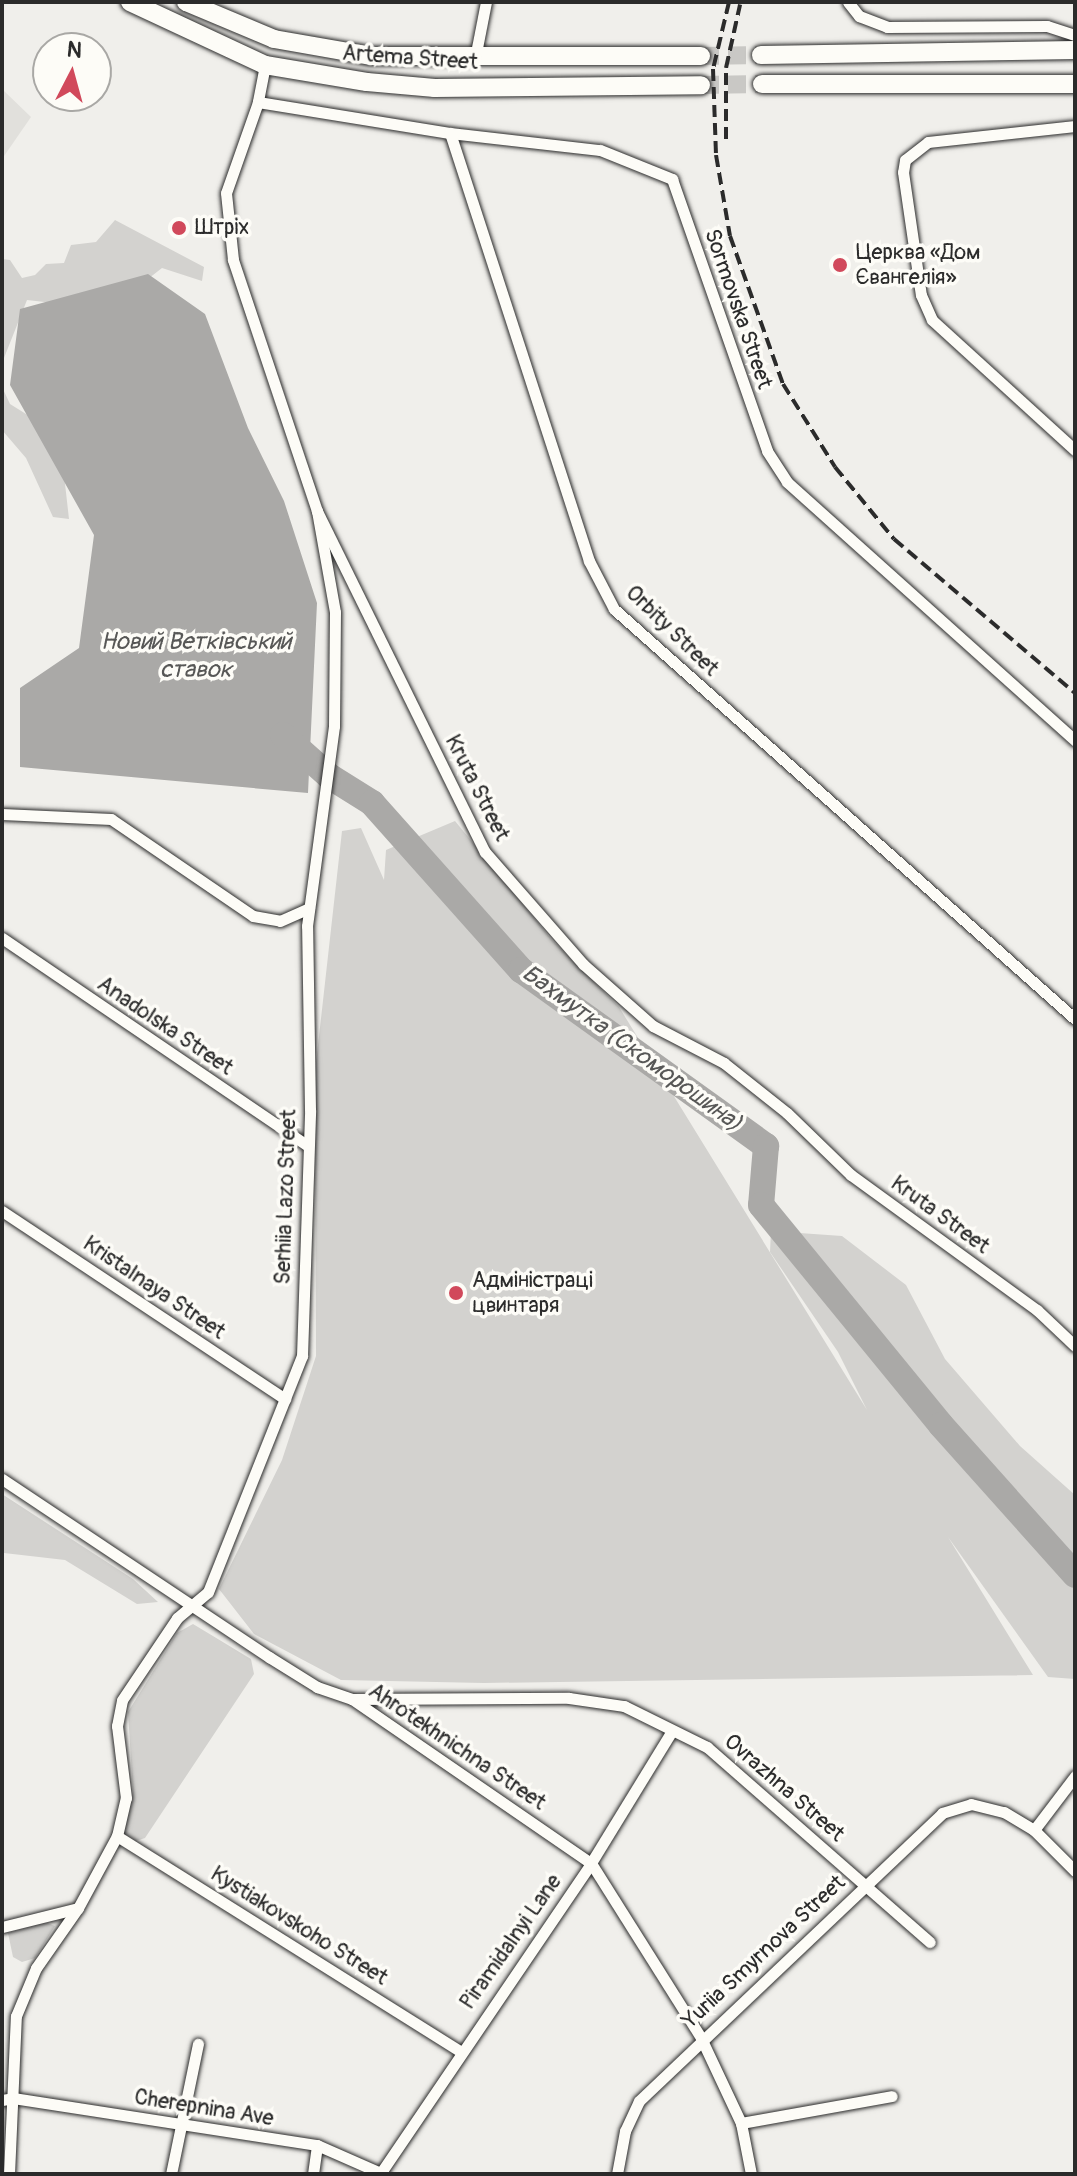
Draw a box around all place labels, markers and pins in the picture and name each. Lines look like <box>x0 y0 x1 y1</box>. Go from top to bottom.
place label: Штріх <box>195 215 249 241</box>
marker: Штріх <box>170 219 188 237</box>
place label: Церква «Дом Євангелія» <box>856 239 980 290</box>
marker: Церква «Дом Євангелія» <box>831 256 849 274</box>
place label: Адміністраці цвинтаря <box>472 1267 593 1318</box>
marker: Адміністраці цвинтаря <box>447 1284 465 1302</box>

